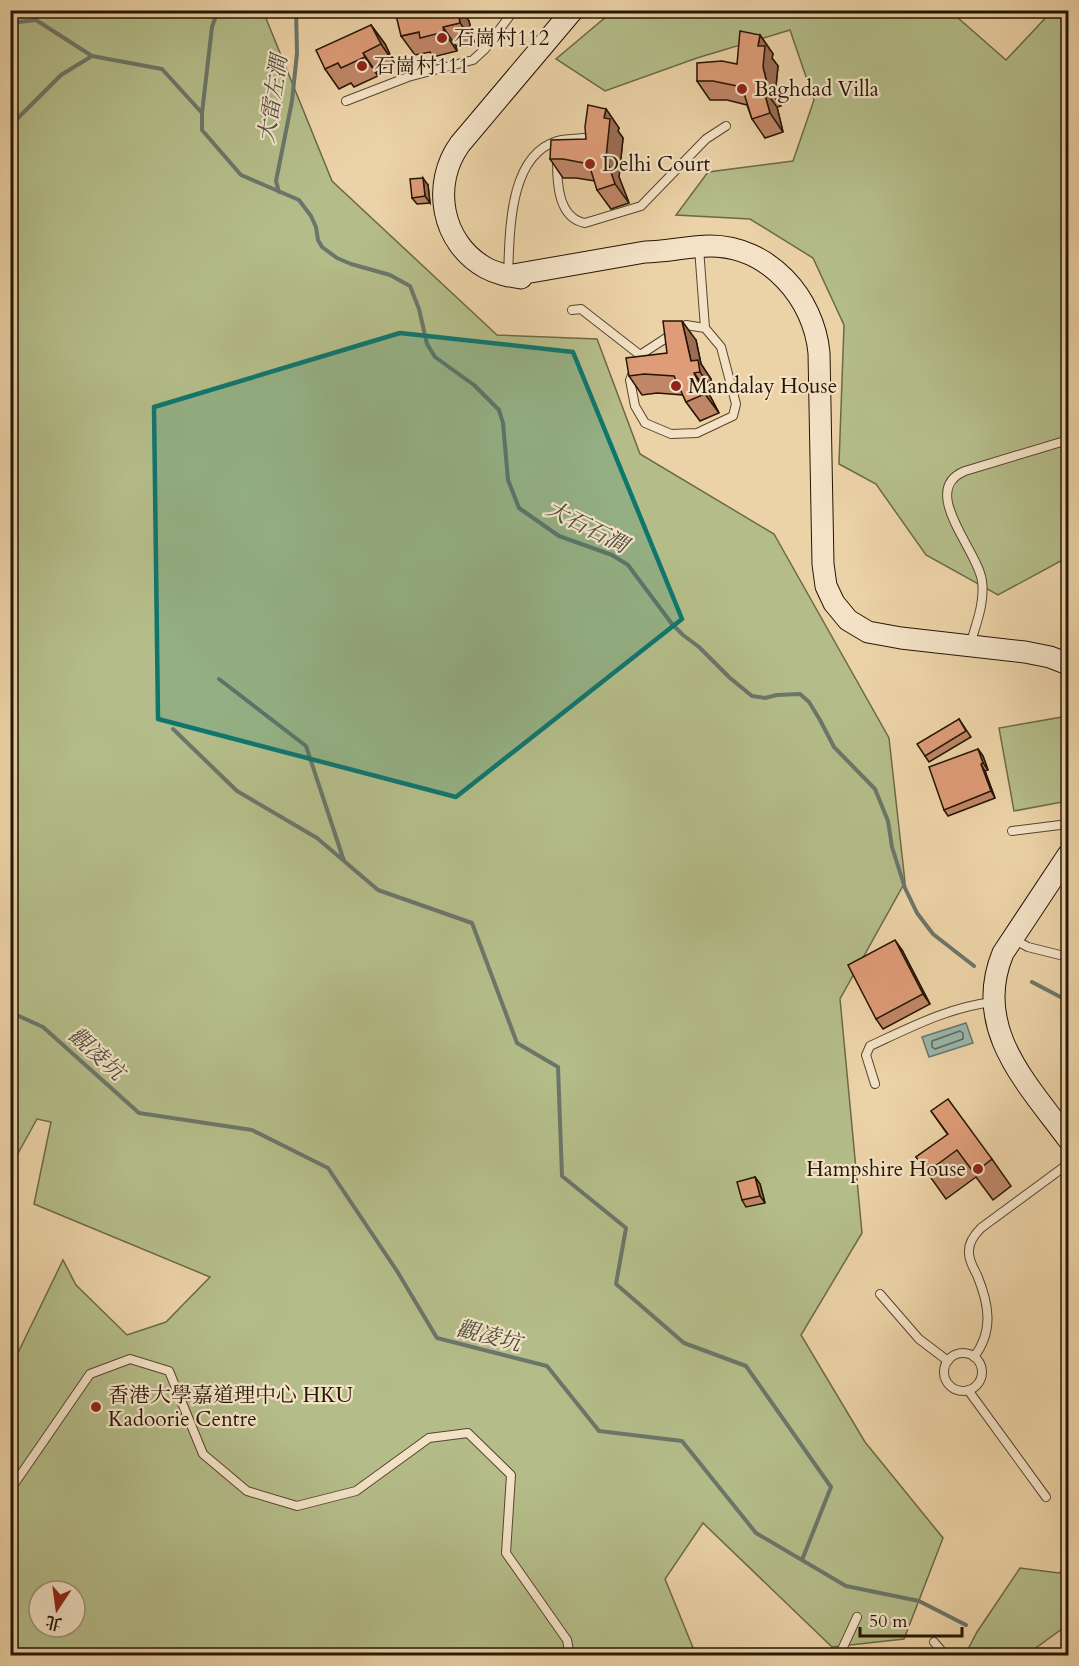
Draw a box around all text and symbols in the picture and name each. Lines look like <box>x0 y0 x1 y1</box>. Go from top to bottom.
place label: 石崗村112 <box>454 24 550 53</box>
marker: 石崗村112 <box>435 31 449 45</box>
water label: 大雷左澗 <box>251 49 295 145</box>
place label: 石崗村111 <box>374 52 469 81</box>
marker: 石崗村111 <box>355 59 369 73</box>
place label: Baghdad Villa <box>754 75 879 104</box>
marker: Baghdad Villa <box>735 82 749 96</box>
place label: Delhi Court <box>602 150 711 179</box>
marker: Delhi Court <box>583 157 597 171</box>
place label: Mandalay House <box>688 372 837 401</box>
marker: Mandalay House <box>669 379 683 393</box>
water label: 大石石澗 <box>541 494 636 562</box>
water label: 觀凌坑 <box>62 1021 133 1089</box>
place label: Hampshire House <box>806 1155 966 1184</box>
marker: Hampshire House <box>971 1162 985 1176</box>
water label: 觀凌坑 <box>453 1313 527 1359</box>
place label: 香港大學嘉道理中心 HKU Kadoorie Centre <box>108 1381 353 1434</box>
marker: 香港大學嘉道理中心 HKU Kadoorie Centre <box>89 1400 103 1414</box>
north arrow <box>27 1579 87 1639</box>
scale bar <box>860 1600 962 1638</box>
text: 50 m <box>869 1609 908 1634</box>
text: 北 <box>44 1610 64 1635</box>

